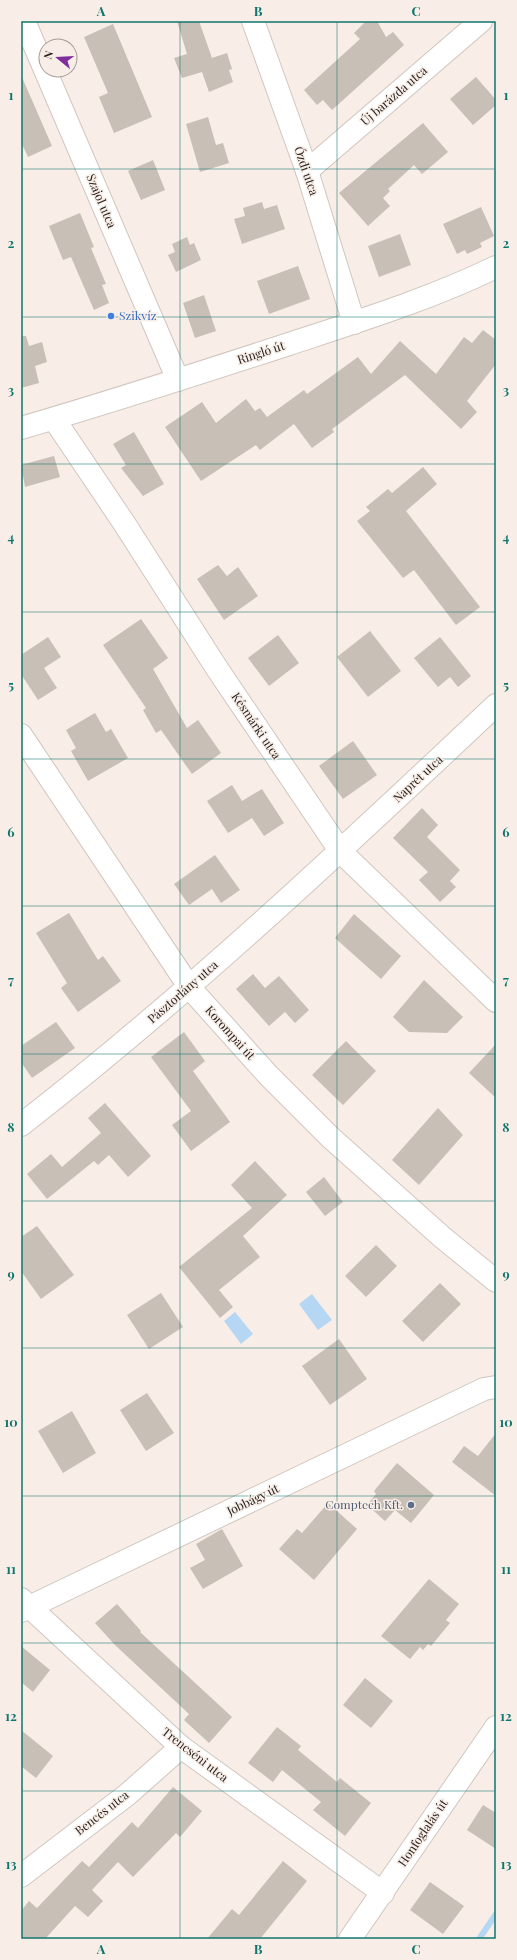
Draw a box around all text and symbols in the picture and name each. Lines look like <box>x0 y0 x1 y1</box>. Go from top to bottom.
text: A <box>96 2 106 19</box>
text: B <box>254 2 263 19</box>
text: C <box>411 2 421 19</box>
north arrow <box>38 38 78 78</box>
text: N <box>40 49 56 61</box>
street label: Új barázda utca <box>357 62 430 128</box>
text: 1 <box>9 86 14 103</box>
text: 1 <box>504 86 509 103</box>
street label: Ózdi utca <box>291 144 323 197</box>
street label: Szajol utca <box>83 171 120 230</box>
text: 2 <box>8 234 15 251</box>
text: 2 <box>503 234 510 251</box>
place label: Szikvíz <box>119 307 157 323</box>
marker: Szikvíz <box>106 311 116 321</box>
street label: Ringló út <box>235 337 287 367</box>
text: 3 <box>8 381 14 398</box>
text: 3 <box>503 381 509 398</box>
text: 4 <box>8 528 15 545</box>
text: 4 <box>503 528 510 545</box>
text: 5 <box>8 676 14 693</box>
text: 5 <box>503 676 509 693</box>
street label: Késmárki utca <box>229 689 285 762</box>
street label: Naprét utca <box>389 751 446 805</box>
text: 6 <box>7 823 15 840</box>
text: 6 <box>502 823 510 840</box>
street label: Pásztorlány utca <box>144 956 221 1026</box>
text: 7 <box>8 971 14 988</box>
text: 7 <box>503 971 509 988</box>
street label: Korompai út <box>202 1002 260 1063</box>
text: 8 <box>7 1118 15 1135</box>
text: 8 <box>502 1118 510 1135</box>
text: 9 <box>7 1265 15 1282</box>
text: 9 <box>502 1265 510 1282</box>
text: 10 <box>4 1413 18 1430</box>
text: 10 <box>499 1413 513 1430</box>
street label: Jobbágy út <box>223 1479 282 1519</box>
place label: Comptech Kft. <box>325 1496 403 1512</box>
marker: Comptech Kft. <box>406 1500 416 1510</box>
text: 11 <box>6 1560 16 1577</box>
text: 11 <box>501 1560 511 1577</box>
text: 12 <box>5 1707 17 1724</box>
text: 12 <box>500 1707 512 1724</box>
street label: Trencséni utca <box>159 1723 232 1785</box>
street label: Bencés utca <box>71 1786 132 1838</box>
street label: Honfoglalás út <box>394 1795 451 1869</box>
text: 13 <box>5 1855 17 1872</box>
text: 13 <box>500 1855 512 1872</box>
text: A <box>96 1940 106 1957</box>
text: B <box>254 1940 263 1957</box>
text: C <box>411 1940 421 1957</box>

